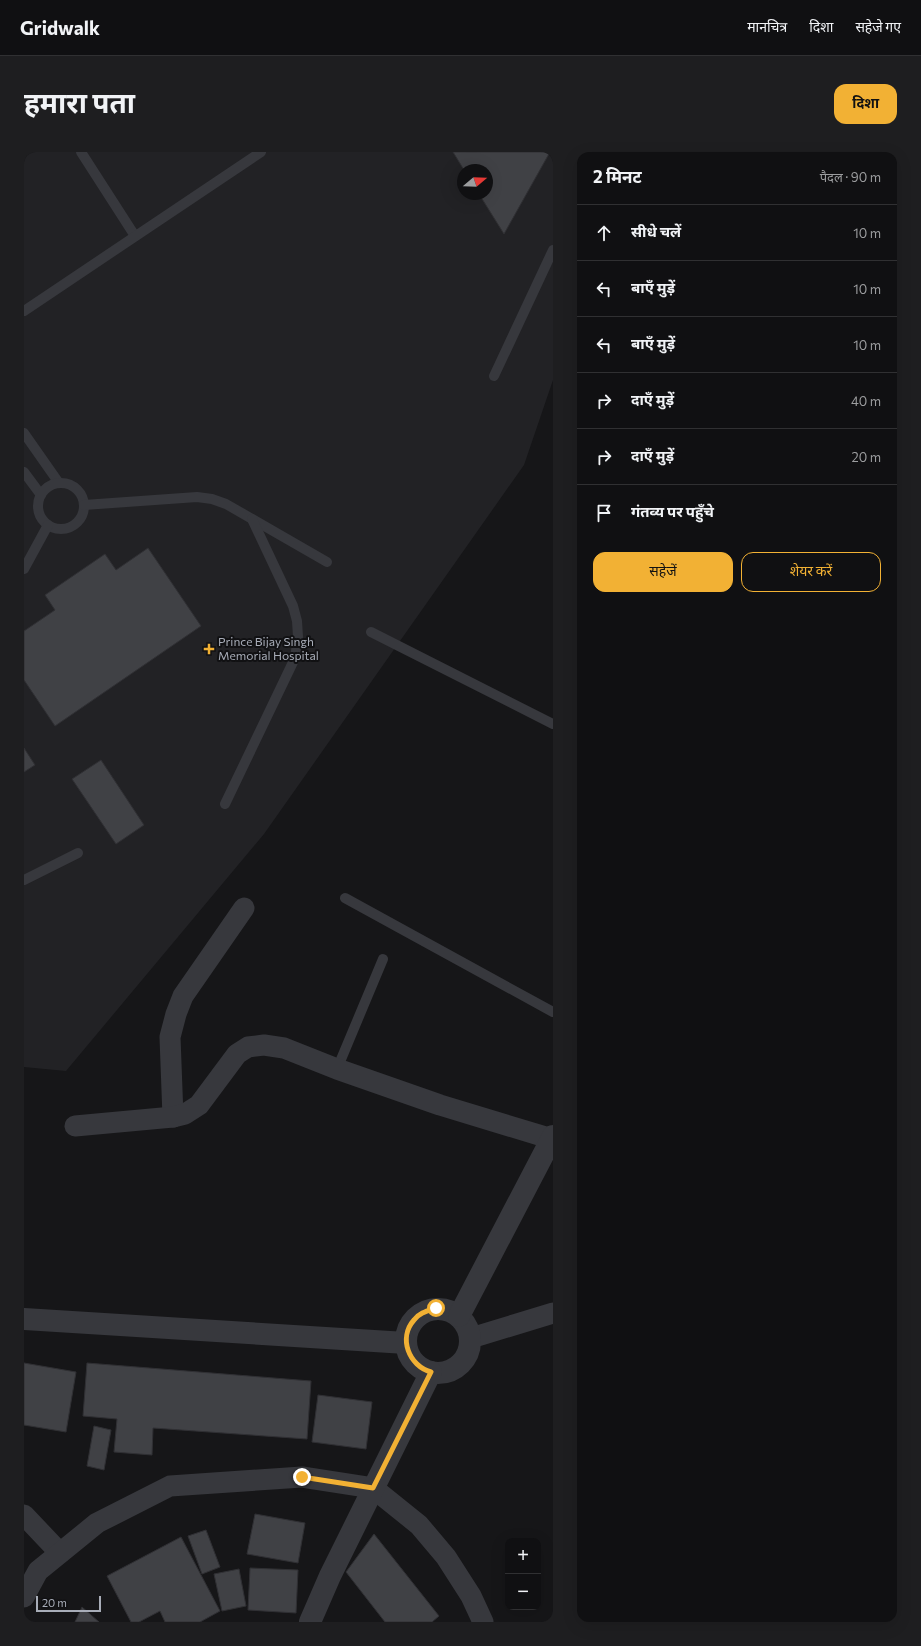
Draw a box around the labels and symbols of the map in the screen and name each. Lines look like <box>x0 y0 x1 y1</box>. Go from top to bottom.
north arrow <box>457 164 493 200</box>
place label: Prince Bijay Singh Memorial Hospital <box>218 634 319 662</box>
marker: Prince Bijay Singh Memorial Hospital <box>203 643 215 655</box>
route start <box>427 1299 445 1317</box>
route end <box>293 1468 311 1486</box>
scale bar <box>36 1594 101 1613</box>

